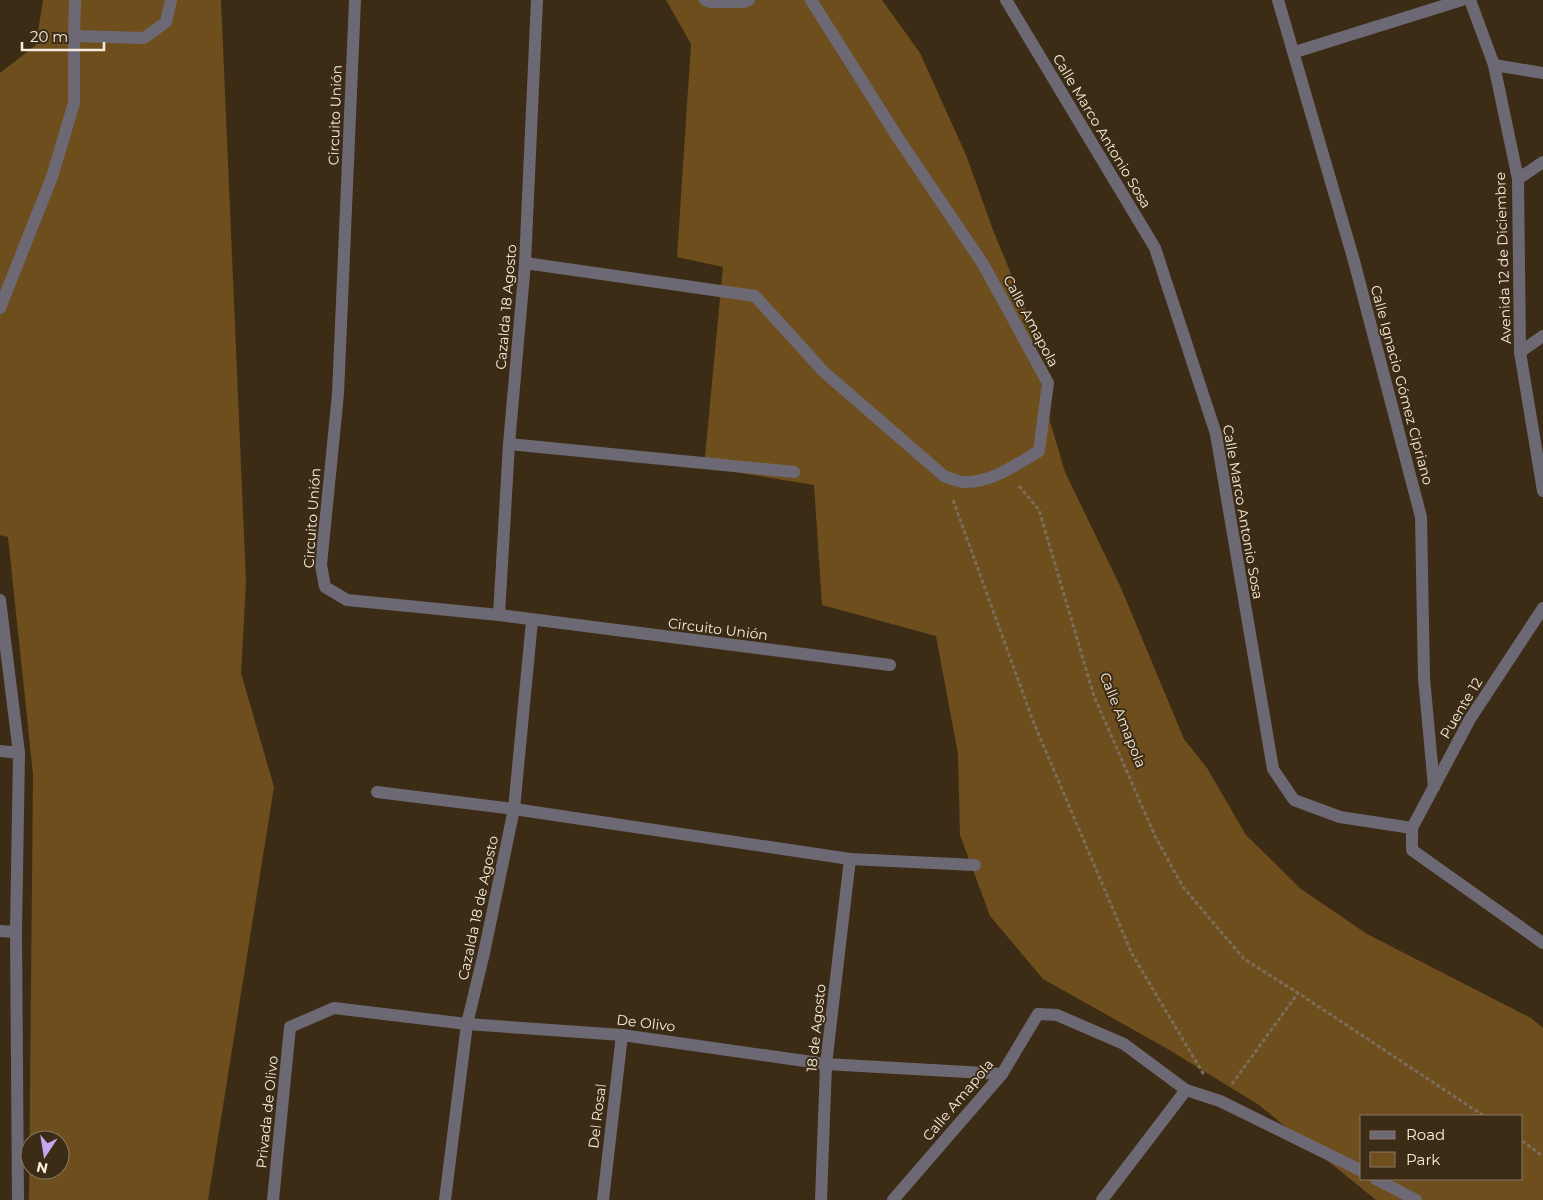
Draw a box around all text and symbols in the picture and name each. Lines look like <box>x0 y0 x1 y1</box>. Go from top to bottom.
scale bar <box>22 20 105 52</box>
text: 20 m <box>30 27 68 46</box>
street label: Calle Marco Antonio Sosa <box>1049 51 1155 211</box>
street label: Circuito Unión <box>324 64 346 166</box>
street label: Avenida 12 de Diciembre <box>1491 172 1515 344</box>
street label: Cazalda 18 Agosto <box>492 243 520 370</box>
street label: Calle Amapola <box>999 272 1063 370</box>
street label: Calle Ignacio Gómez Cipriano <box>1367 283 1437 487</box>
street label: Calle Marco Antonio Sosa <box>1219 423 1267 601</box>
street label: Circuito Unión <box>300 467 324 569</box>
street label: Circuito Unión <box>667 614 769 644</box>
street label: Calle Amapola <box>1096 670 1150 770</box>
street label: Puente 12 <box>1436 674 1486 742</box>
street label: Cazalda 18 de Agosto <box>454 834 502 982</box>
street label: 18 de Agosto <box>802 983 830 1073</box>
street label: De Olivo <box>616 1010 677 1036</box>
street label: Privada de Olivo <box>252 1055 282 1169</box>
street label: Calle Amapola <box>919 1055 997 1145</box>
street label: Del Rosal <box>584 1083 610 1149</box>
legend <box>1360 1115 1523 1180</box>
text: Road <box>1406 1125 1445 1144</box>
north arrow <box>20 1130 70 1180</box>
text: Park <box>1406 1150 1440 1169</box>
text: N <box>35 1158 50 1178</box>

